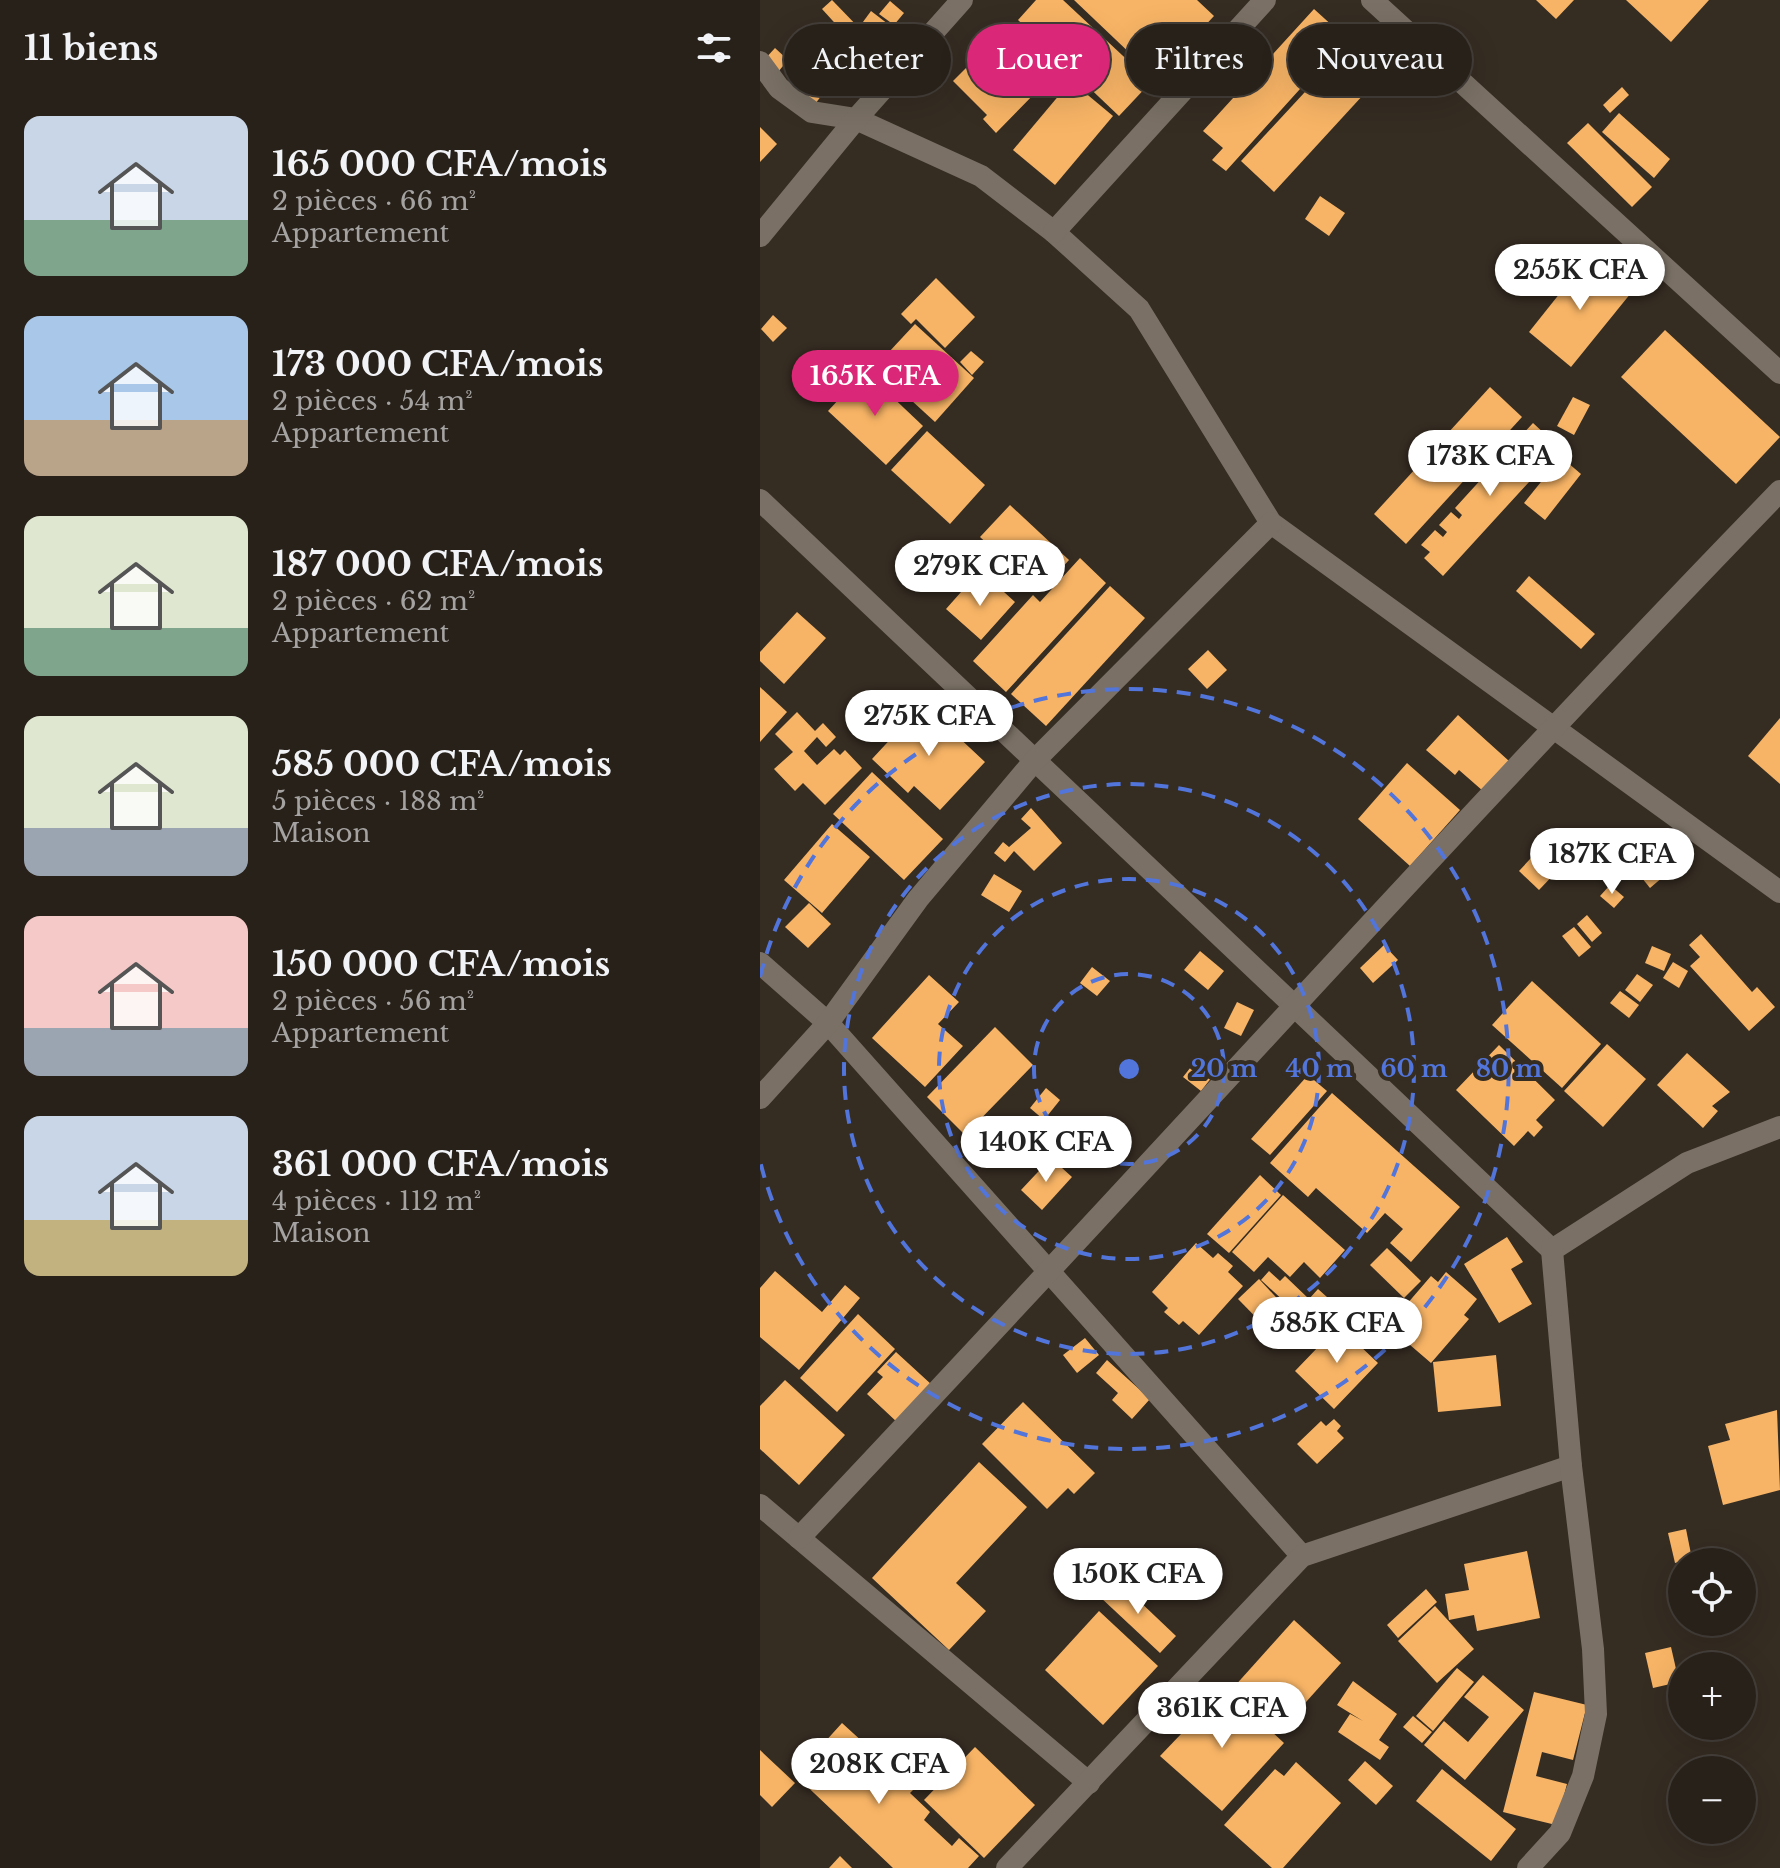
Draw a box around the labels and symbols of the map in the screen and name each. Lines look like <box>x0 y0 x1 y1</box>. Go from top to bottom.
pin: 255K CFA <box>1497 244 1663 312</box>
pin: 165K CFA <box>792 350 958 418</box>
pin: 173K CFA <box>1407 430 1573 498</box>
pin: 279K CFA <box>897 540 1063 608</box>
pin: 275K CFA <box>846 690 1012 758</box>
pin: 187K CFA <box>1529 828 1695 896</box>
text: 20 m <box>1191 1054 1258 1083</box>
text: 40 m <box>1286 1054 1353 1083</box>
text: 60 m <box>1380 1054 1448 1083</box>
text: 80 m <box>1476 1054 1543 1083</box>
centre of rings <box>1115 1055 1143 1083</box>
pin: 140K CFA <box>963 1116 1129 1184</box>
pin: 585K CFA <box>1254 1297 1420 1365</box>
pin: 150K CFA <box>1055 1548 1221 1616</box>
pin: 361K CFA <box>1139 1682 1305 1750</box>
pin: 208K CFA <box>796 1738 962 1806</box>

